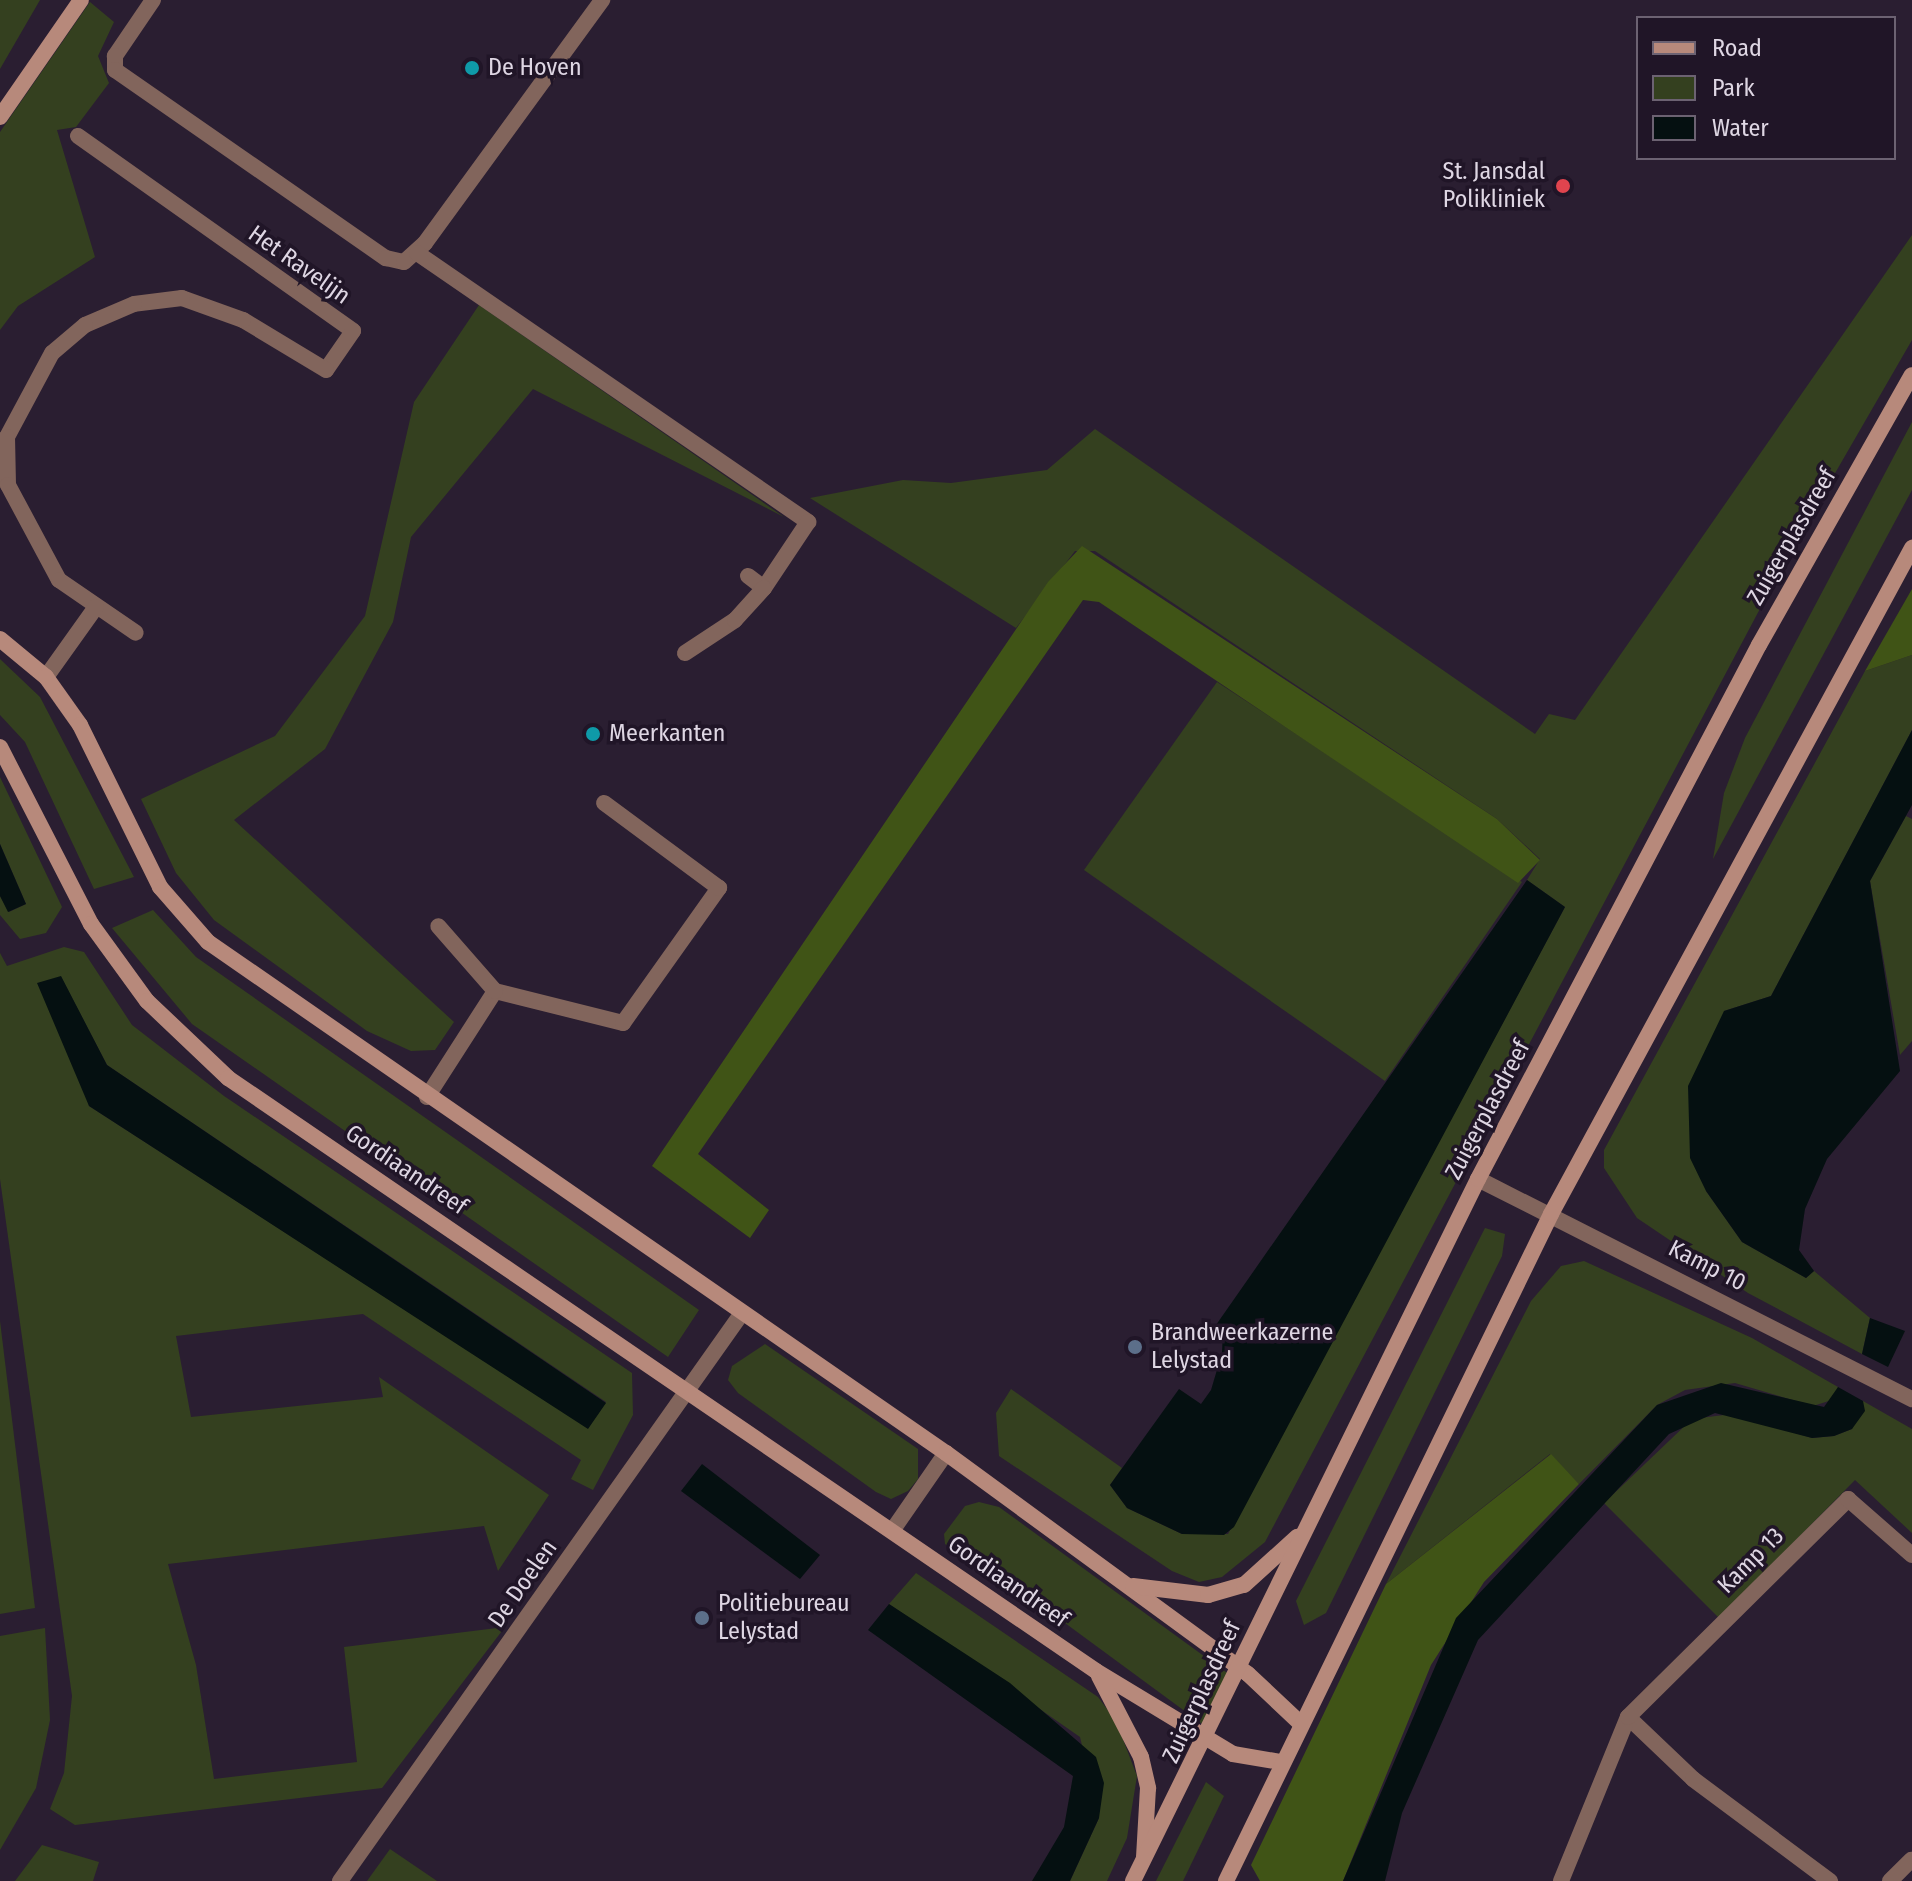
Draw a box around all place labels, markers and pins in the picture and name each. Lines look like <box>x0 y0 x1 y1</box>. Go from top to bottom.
place label: De Hoven <box>488 54 582 82</box>
marker: De Hoven <box>463 59 481 77</box>
place label: St. Jansdal Polikliniek <box>1442 158 1545 214</box>
marker: St. Jansdal Polikliniek <box>1552 175 1574 197</box>
place label: Meerkanten <box>609 720 725 748</box>
marker: Meerkanten <box>584 725 602 743</box>
place label: Brandweerkazerne Lelystad <box>1151 1319 1333 1375</box>
marker: Brandweerkazerne Lelystad <box>1126 1338 1144 1356</box>
place label: Politiebureau Lelystad <box>718 1590 850 1646</box>
marker: Politiebureau Lelystad <box>693 1609 711 1627</box>

